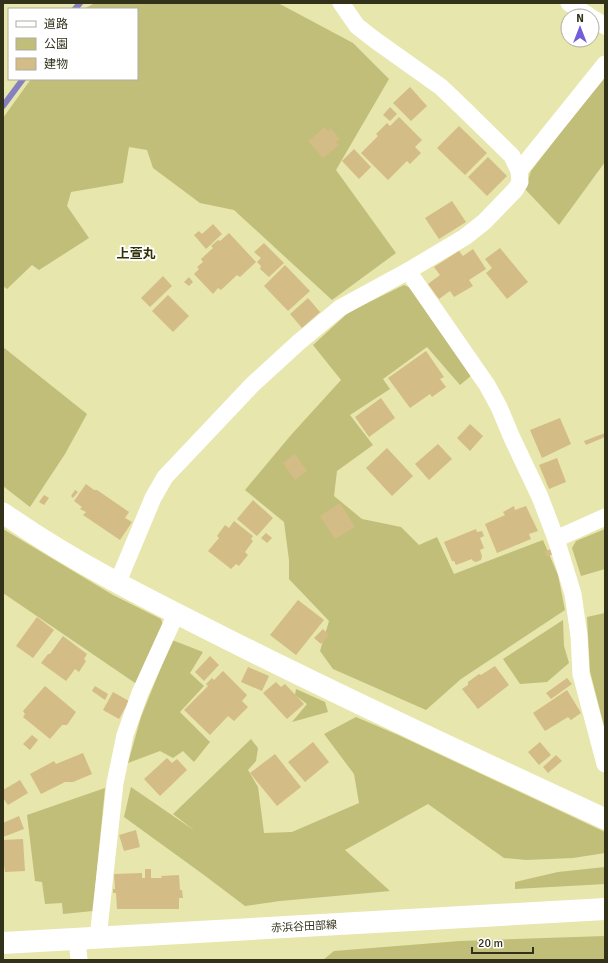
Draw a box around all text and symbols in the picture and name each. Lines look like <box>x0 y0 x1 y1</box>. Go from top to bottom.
legend <box>8 8 138 80</box>
north arrow <box>560 8 600 48</box>
text: N <box>576 12 584 25</box>
text: 道路 <box>44 17 68 32</box>
text: 公園 <box>44 37 68 52</box>
text: 建物 <box>44 57 68 72</box>
district label: 上萱丸 <box>116 246 156 262</box>
street label: 赤浜谷田部線 <box>271 918 337 935</box>
scale bar <box>472 929 533 955</box>
text: 20 m <box>478 936 503 951</box>

